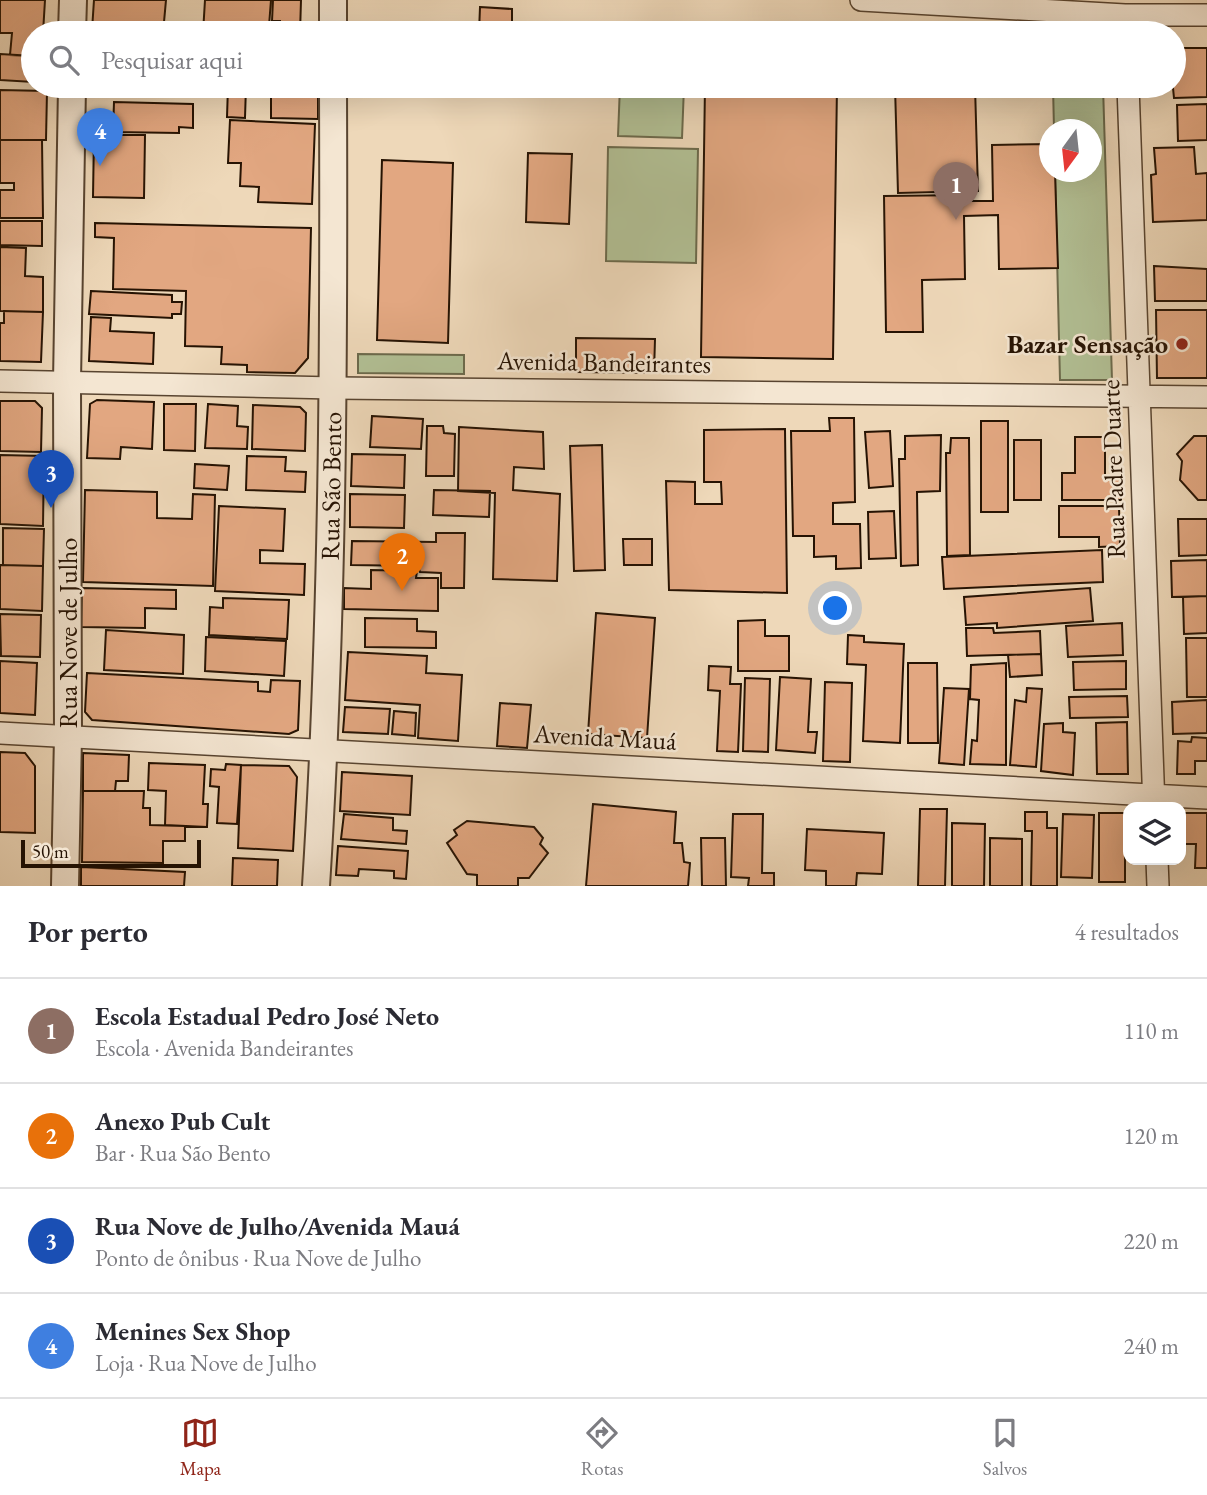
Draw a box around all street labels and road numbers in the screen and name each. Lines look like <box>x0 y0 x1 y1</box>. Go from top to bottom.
street label: Avenida Bandeirantes <box>496 343 711 381</box>
street label: Rua Padre Duarte <box>1093 379 1133 559</box>
street label: Rua São Bento <box>313 411 349 561</box>
street label: Rua Nove de Julho <box>51 538 85 728</box>
street label: Avenida Mauá <box>532 716 678 758</box>

